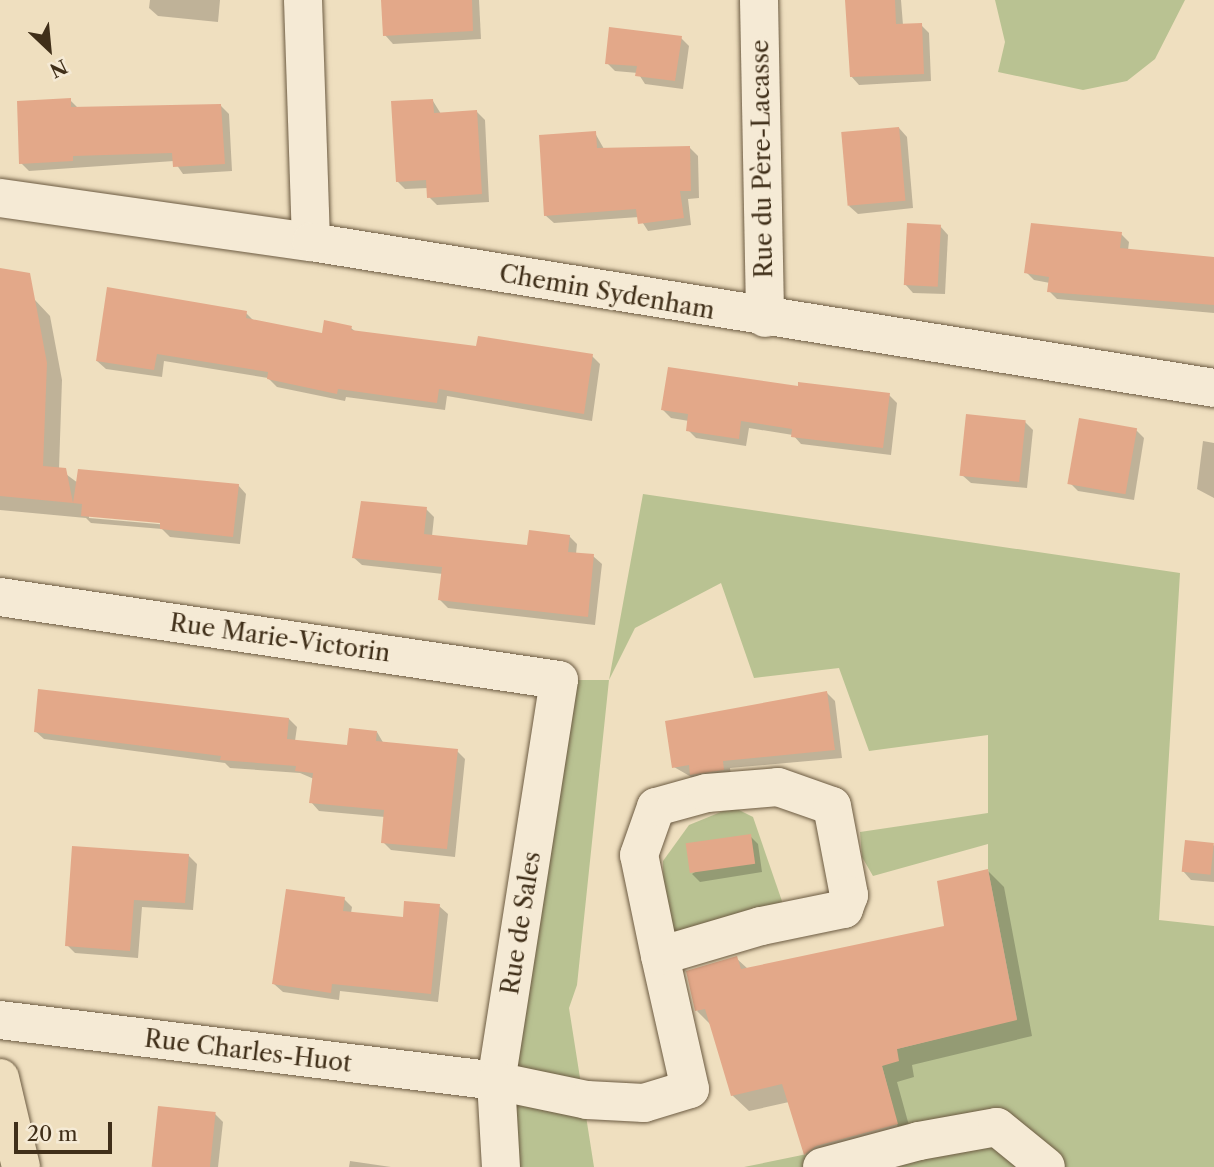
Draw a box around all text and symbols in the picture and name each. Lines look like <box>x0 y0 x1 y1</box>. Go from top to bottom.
north arrow <box>14 14 84 84</box>
street label: Rue du Père-Lacasse <box>746 39 778 279</box>
text: N <box>46 54 71 82</box>
street label: Chemin Sydenham <box>497 259 717 325</box>
street label: Rue Marie-Victorin <box>168 608 392 668</box>
street label: Rue de Sales <box>495 849 547 997</box>
street label: Rue Charles-Huot <box>143 1024 353 1078</box>
scale bar <box>18 1108 116 1152</box>
text: 20 m <box>27 1121 78 1146</box>

